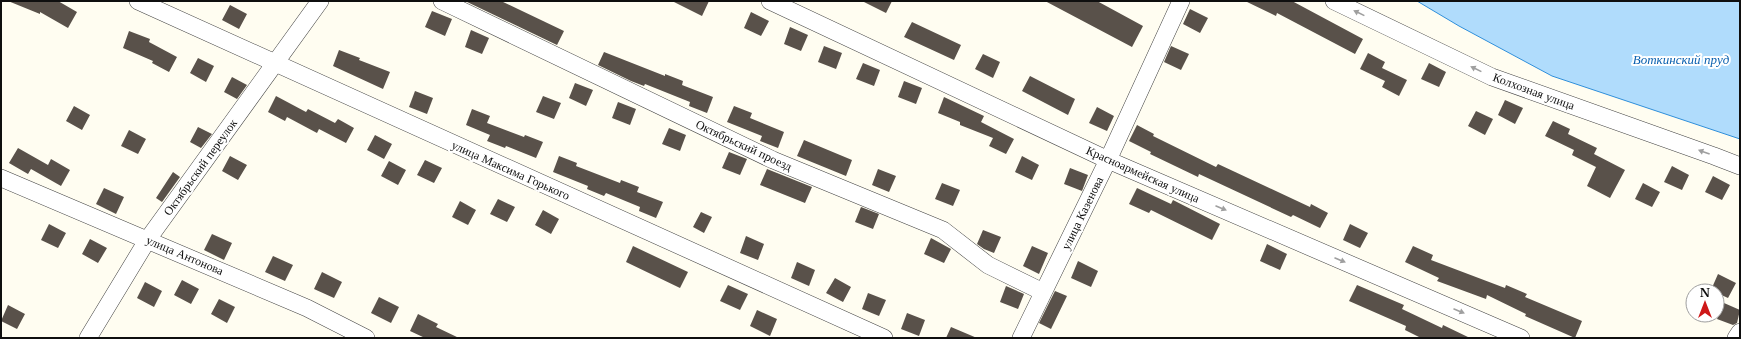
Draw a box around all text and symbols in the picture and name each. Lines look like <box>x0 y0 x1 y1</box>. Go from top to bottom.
one-way arrow <box>1354 10 1365 16</box>
water label: Воткинский пруд <box>1633 51 1730 68</box>
one-way arrow <box>1471 66 1482 72</box>
street label: Колхозная улица <box>1491 69 1578 113</box>
street label: Октябрьский переулок <box>160 116 240 218</box>
street label: Октябрьский проезд <box>693 116 795 174</box>
street label: улица Максима Горького <box>450 137 572 203</box>
street label: Красноармейская улица <box>1084 142 1203 206</box>
one-way arrow <box>1697 149 1709 155</box>
street label: улица Казенова <box>1058 173 1106 252</box>
one-way arrow <box>1215 206 1227 212</box>
street label: улица Антонова <box>144 232 227 278</box>
one-way arrow <box>1334 257 1346 263</box>
north arrow <box>1685 283 1725 323</box>
text: N <box>1700 286 1711 300</box>
one-way arrow <box>1454 309 1466 315</box>

